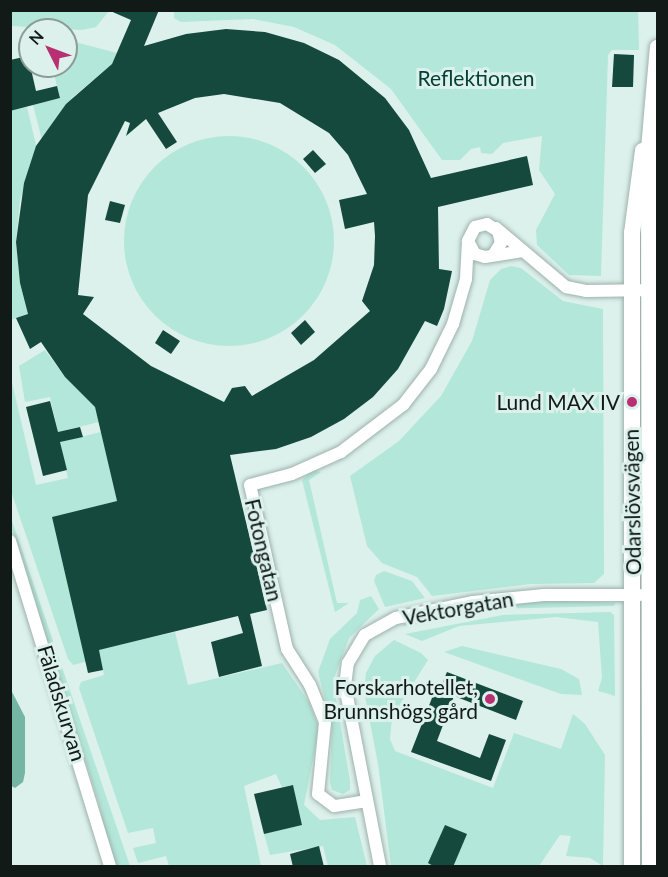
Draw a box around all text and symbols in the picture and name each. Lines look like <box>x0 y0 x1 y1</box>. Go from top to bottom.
north arrow <box>18 18 78 78</box>
text: N <box>25 26 47 48</box>
park label: Reflektionen <box>418 65 534 91</box>
place label: Lund MAX IV <box>496 389 620 415</box>
marker: Lund MAX IV <box>625 395 639 409</box>
street label: Odarslövsvägen <box>618 429 646 575</box>
street label: Fotongatan <box>240 496 288 604</box>
street label: Vektorgatan <box>401 586 515 630</box>
street label: Fäladskurvan <box>32 642 92 764</box>
place label: Forskarhotellet, Brunnshögs gård <box>323 674 478 724</box>
marker: Forskarhotellet, Brunnshögs gård <box>483 692 497 706</box>

